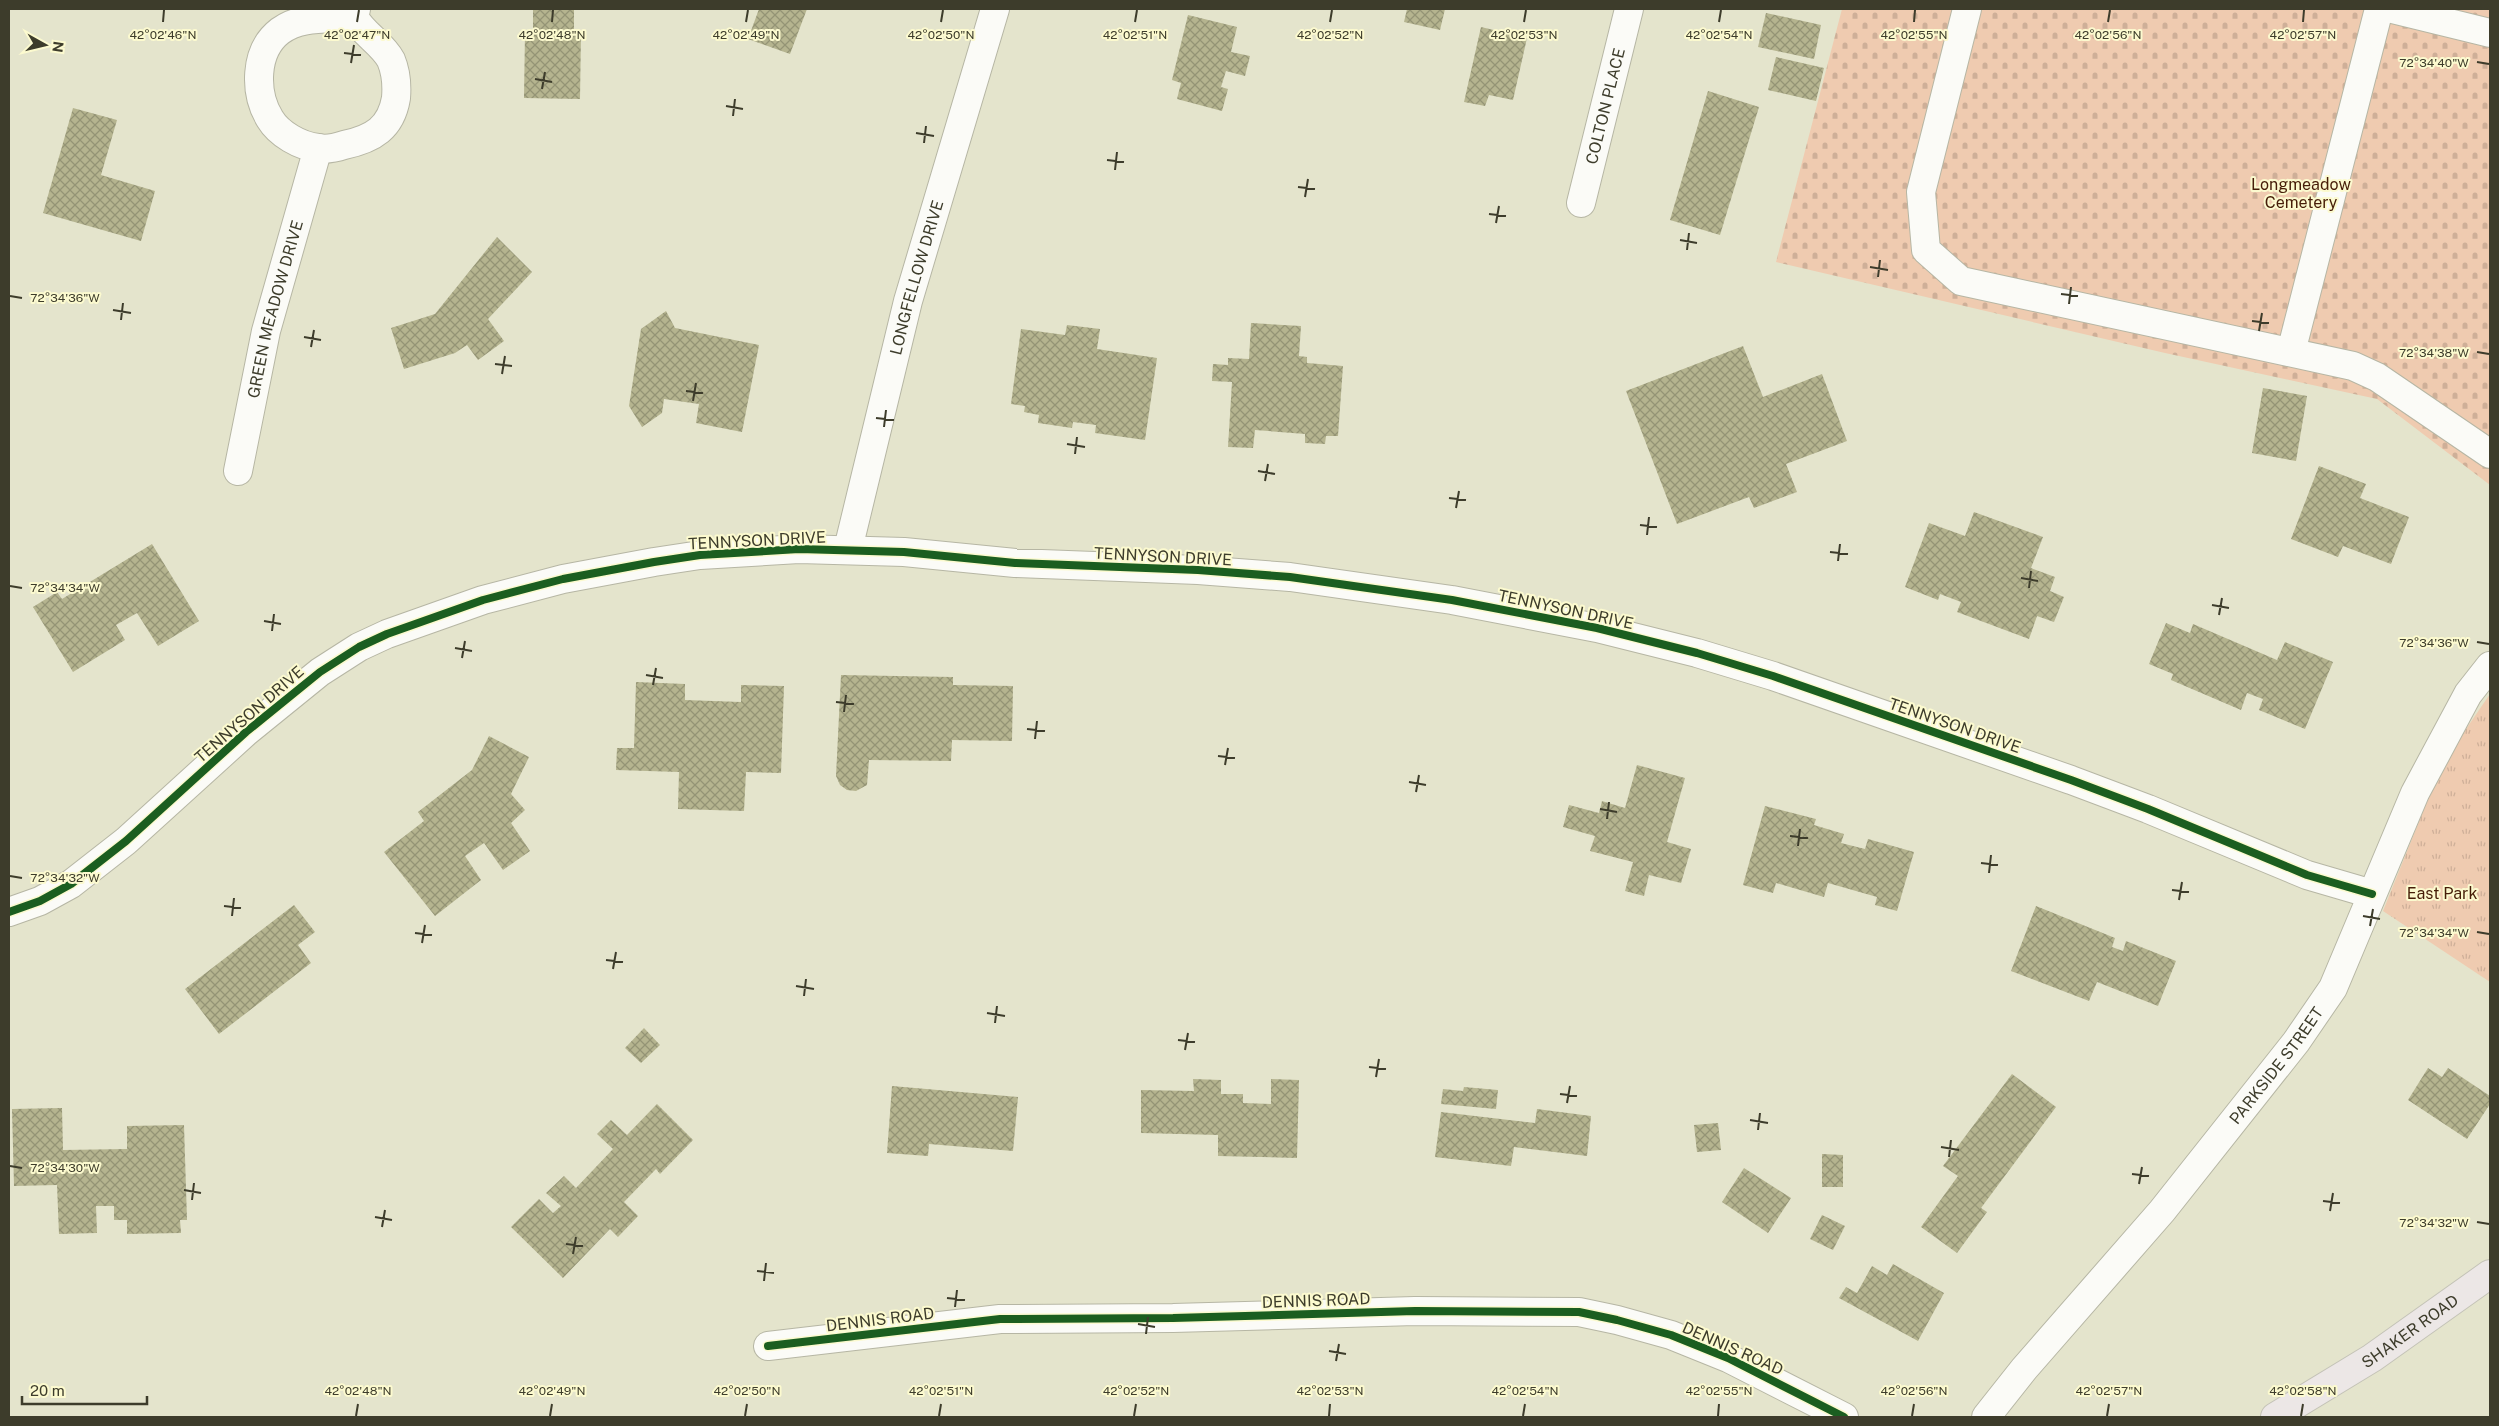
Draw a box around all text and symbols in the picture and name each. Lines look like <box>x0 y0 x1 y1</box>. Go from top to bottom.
north arrow <box>20 20 70 70</box>
text: 42°02'46"N <box>130 28 196 42</box>
text: 42°02'47"N <box>324 28 390 42</box>
text: 42°02'48"N <box>518 28 586 42</box>
text: 42°02'49"N <box>713 28 779 42</box>
text: 42°02'50"N <box>908 28 974 42</box>
text: 42°02'51"N <box>1103 28 1167 42</box>
text: 42°02'52"N <box>1297 28 1363 42</box>
text: 42°02'53"N <box>1490 28 1558 42</box>
text: 42°02'54"N <box>1685 28 1753 42</box>
text: 42°02'55"N <box>1880 28 1948 42</box>
text: 42°02'56"N <box>2074 28 2142 42</box>
text: 42°02'57"N <box>2270 28 2336 42</box>
text: N <box>49 40 67 53</box>
street label: COLTON PLACE <box>1582 46 1629 166</box>
text: 72°34'40"W <box>2399 56 2469 70</box>
park label: Longmeadow Cemetery <box>2251 175 2351 212</box>
street label: LONGFELLOW DRIVE <box>886 198 948 357</box>
street label: GREEN MEADOW DRIVE <box>244 218 307 400</box>
text: 72°34'36"W <box>30 291 100 305</box>
text: 72°34'38"W <box>2399 346 2469 360</box>
street label: TENNYSON DRIVE <box>688 527 826 554</box>
street label: TENNYSON DRIVE <box>1094 543 1232 570</box>
text: 72°34'34"W <box>30 581 100 595</box>
street label: TENNYSON DRIVE <box>1496 586 1635 633</box>
text: 72°34'36"W <box>2399 636 2469 650</box>
street label: TENNYSON DRIVE <box>191 662 308 767</box>
street label: TENNYSON DRIVE <box>1886 694 2023 757</box>
text: 72°34'32"W <box>30 871 100 885</box>
park label: East Park <box>2407 884 2477 903</box>
text: 72°34'34"W <box>2399 926 2469 940</box>
street label: PARKSIDE STREET <box>2226 1003 2327 1128</box>
text: 72°34'30"W <box>30 1161 100 1175</box>
text: 72°34'32"W <box>2399 1216 2469 1230</box>
street label: DENNIS ROAD <box>1261 1289 1371 1312</box>
street label: SHAKER ROAD <box>2358 1291 2462 1372</box>
street label: DENNIS ROAD <box>825 1303 935 1336</box>
street label: DENNIS ROAD <box>1679 1318 1786 1379</box>
scale bar <box>22 1374 148 1406</box>
text: 20 m <box>30 1382 65 1399</box>
text: 42°02'48"N <box>324 1384 392 1398</box>
text: 42°02'49"N <box>519 1384 585 1398</box>
text: 42°02'50"N <box>714 1384 780 1398</box>
text: 42°02'51"N <box>909 1384 973 1398</box>
text: 42°02'52"N <box>1103 1384 1169 1398</box>
text: 42°02'53"N <box>1296 1384 1364 1398</box>
text: 42°02'54"N <box>1491 1384 1559 1398</box>
text: 42°02'55"N <box>1685 1384 1753 1398</box>
text: 42°02'56"N <box>1880 1384 1948 1398</box>
text: 42°02'57"N <box>2076 1384 2142 1398</box>
text: 42°02'58"N <box>2269 1384 2337 1398</box>

